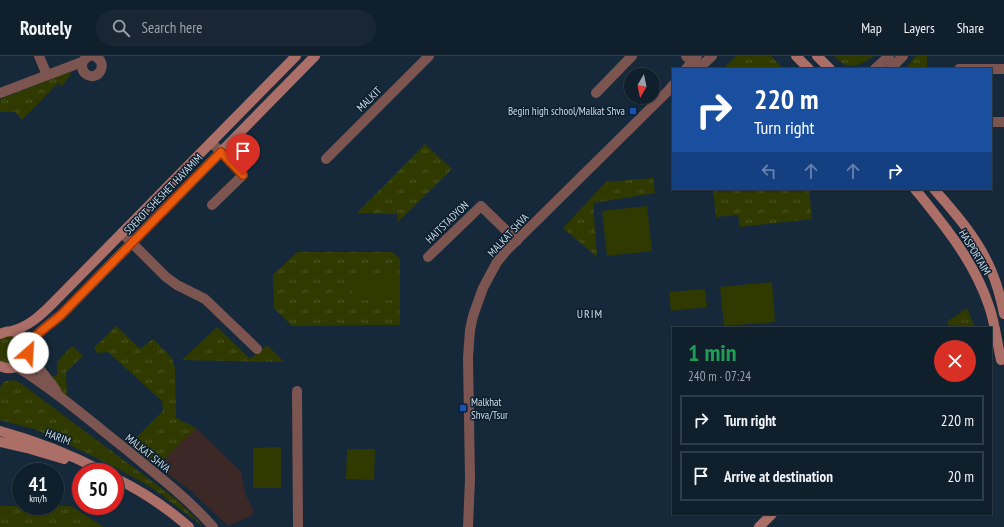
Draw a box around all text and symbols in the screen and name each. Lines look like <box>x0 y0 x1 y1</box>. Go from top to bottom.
search box <box>96 10 376 46</box>
text: Routely <box>20 16 72 40</box>
icon: search <box>110 17 132 39</box>
text: Search here <box>142 18 203 37</box>
text: Map <box>861 19 882 37</box>
text: Layers <box>904 19 935 37</box>
text: Share <box>957 19 984 37</box>
north arrow <box>624 68 660 104</box>
map controls <box>624 68 660 104</box>
text: 220 m <box>754 80 818 117</box>
street label: MALKIT <box>354 84 384 114</box>
icon: right <box>688 84 740 136</box>
place label: Begin high school/Malkat Shva <box>508 104 625 118</box>
marker: Begin high school/Malkat Shva <box>628 106 638 116</box>
text: Turn right <box>754 116 814 139</box>
pin <box>226 134 260 175</box>
icon: arrive <box>232 140 254 162</box>
street label: SDEROT SHESHET HAYAMIM <box>121 151 205 237</box>
icon: left <box>758 160 780 182</box>
icon: ahead <box>800 160 822 182</box>
icon: ahead <box>842 160 864 182</box>
icon: right <box>884 160 906 182</box>
street label: HAITSTADYON <box>422 198 472 246</box>
street label: MALKAT SHVA <box>484 210 532 259</box>
street label: HASPORTAIM <box>956 227 994 277</box>
district label: URIM <box>577 306 603 321</box>
position arrow <box>7 332 49 374</box>
text: 1 min <box>688 337 736 368</box>
button: close <box>934 340 976 382</box>
text: 240 m · 07:24 <box>688 368 751 385</box>
place label: Malkhat Shva/Tsur <box>471 395 508 422</box>
marker: Malkhat Shva/Tsur <box>458 403 468 413</box>
icon: right <box>690 409 712 431</box>
text: Turn right <box>724 411 776 430</box>
text: 220 m <box>941 411 974 430</box>
street label: HARIM <box>43 426 73 448</box>
street label: MALKAT SHVA <box>123 431 174 476</box>
speed limit sign: 50 <box>72 463 124 515</box>
icon: arrive <box>690 465 712 487</box>
text: Arrive at destination <box>724 467 833 486</box>
text: 20 m <box>948 467 974 486</box>
text: 41 <box>28 471 48 497</box>
text: km/h <box>29 492 47 505</box>

